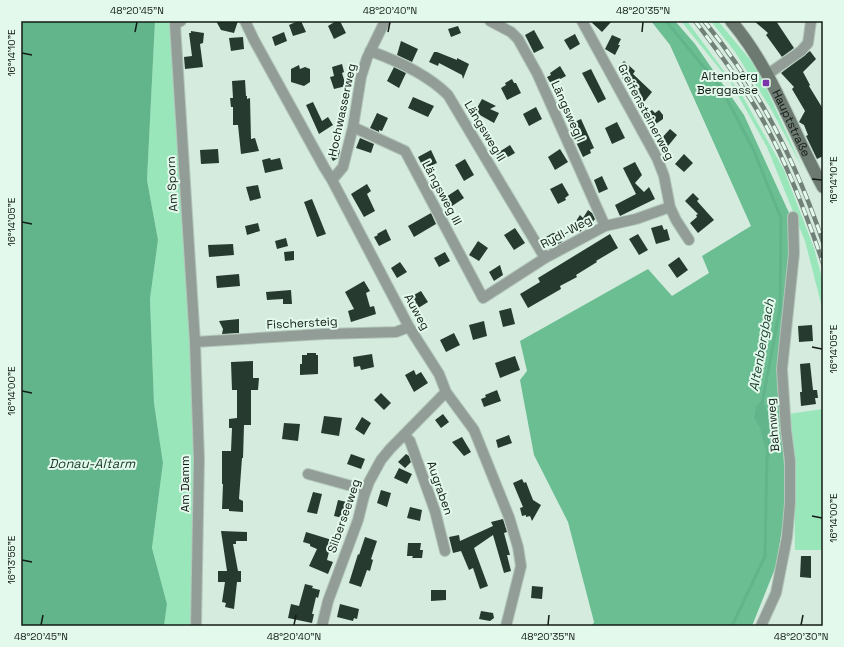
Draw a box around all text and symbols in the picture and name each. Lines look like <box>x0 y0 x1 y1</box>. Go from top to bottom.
text: 48°20'45"N <box>110 4 164 17</box>
text: 48°20'40"N <box>363 4 417 17</box>
text: 48°20'35"N <box>616 4 670 17</box>
text: 16°14'10"E <box>5 29 18 77</box>
street label: Greifensteinerweg <box>614 61 678 163</box>
street label: Hochwasserweg <box>324 62 360 158</box>
place label: Altenberg Berggasse <box>697 68 758 98</box>
street label: Längsweg I <box>547 78 589 144</box>
marker: Altenberg Berggasse <box>761 78 771 88</box>
street label: Hauptstraße <box>768 87 814 159</box>
street label: Längsweg II <box>461 98 509 164</box>
street label: Am Sporn <box>163 156 181 212</box>
text: 16°14'10"E <box>827 156 840 204</box>
street label: Längsweg III <box>418 158 466 228</box>
text: 16°14'05"E <box>5 197 18 246</box>
street label: Rydl-Weg <box>538 212 594 252</box>
street label: Auweg <box>400 291 434 333</box>
water label: Altenbergbach <box>745 297 778 392</box>
street label: Fischersteig <box>266 313 338 333</box>
text: 16°14'05"E <box>827 324 840 373</box>
text: 16°14'00"E <box>5 366 18 416</box>
street label: Bahnweg <box>763 398 783 452</box>
water label: Donau-Altarm <box>49 455 136 472</box>
street label: Am Damm <box>177 456 193 512</box>
street label: Augraben <box>423 459 457 517</box>
street label: Silberseeweg <box>324 477 364 555</box>
text: 16°14'00"E <box>827 493 840 543</box>
text: 16°13'55"E <box>5 535 18 584</box>
text: 48°20'45"N <box>14 630 68 643</box>
text: 48°20'40"N <box>267 630 321 643</box>
text: 48°20'35"N <box>521 630 575 643</box>
text: 48°20'30"N <box>774 630 828 643</box>

